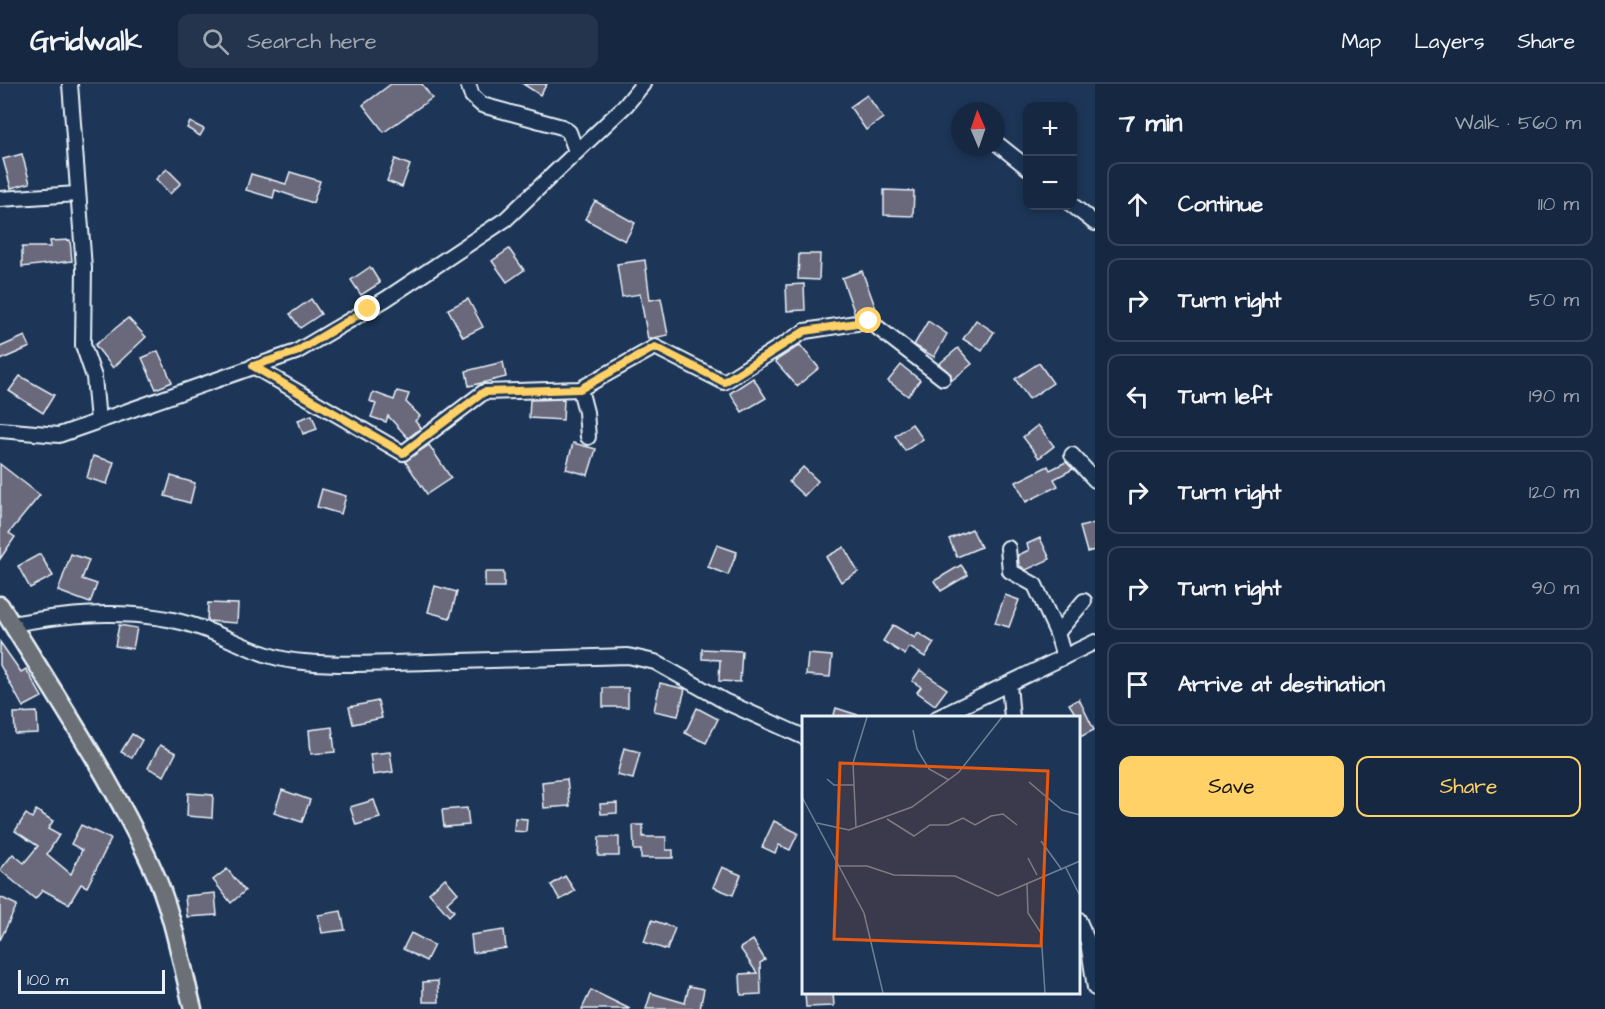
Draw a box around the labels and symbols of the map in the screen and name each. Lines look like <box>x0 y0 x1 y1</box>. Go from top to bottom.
north arrow <box>951 102 1005 156</box>
route end <box>354 295 380 321</box>
route start <box>855 307 881 333</box>
inset map <box>802 716 1080 994</box>
scale bar <box>18 967 165 994</box>

